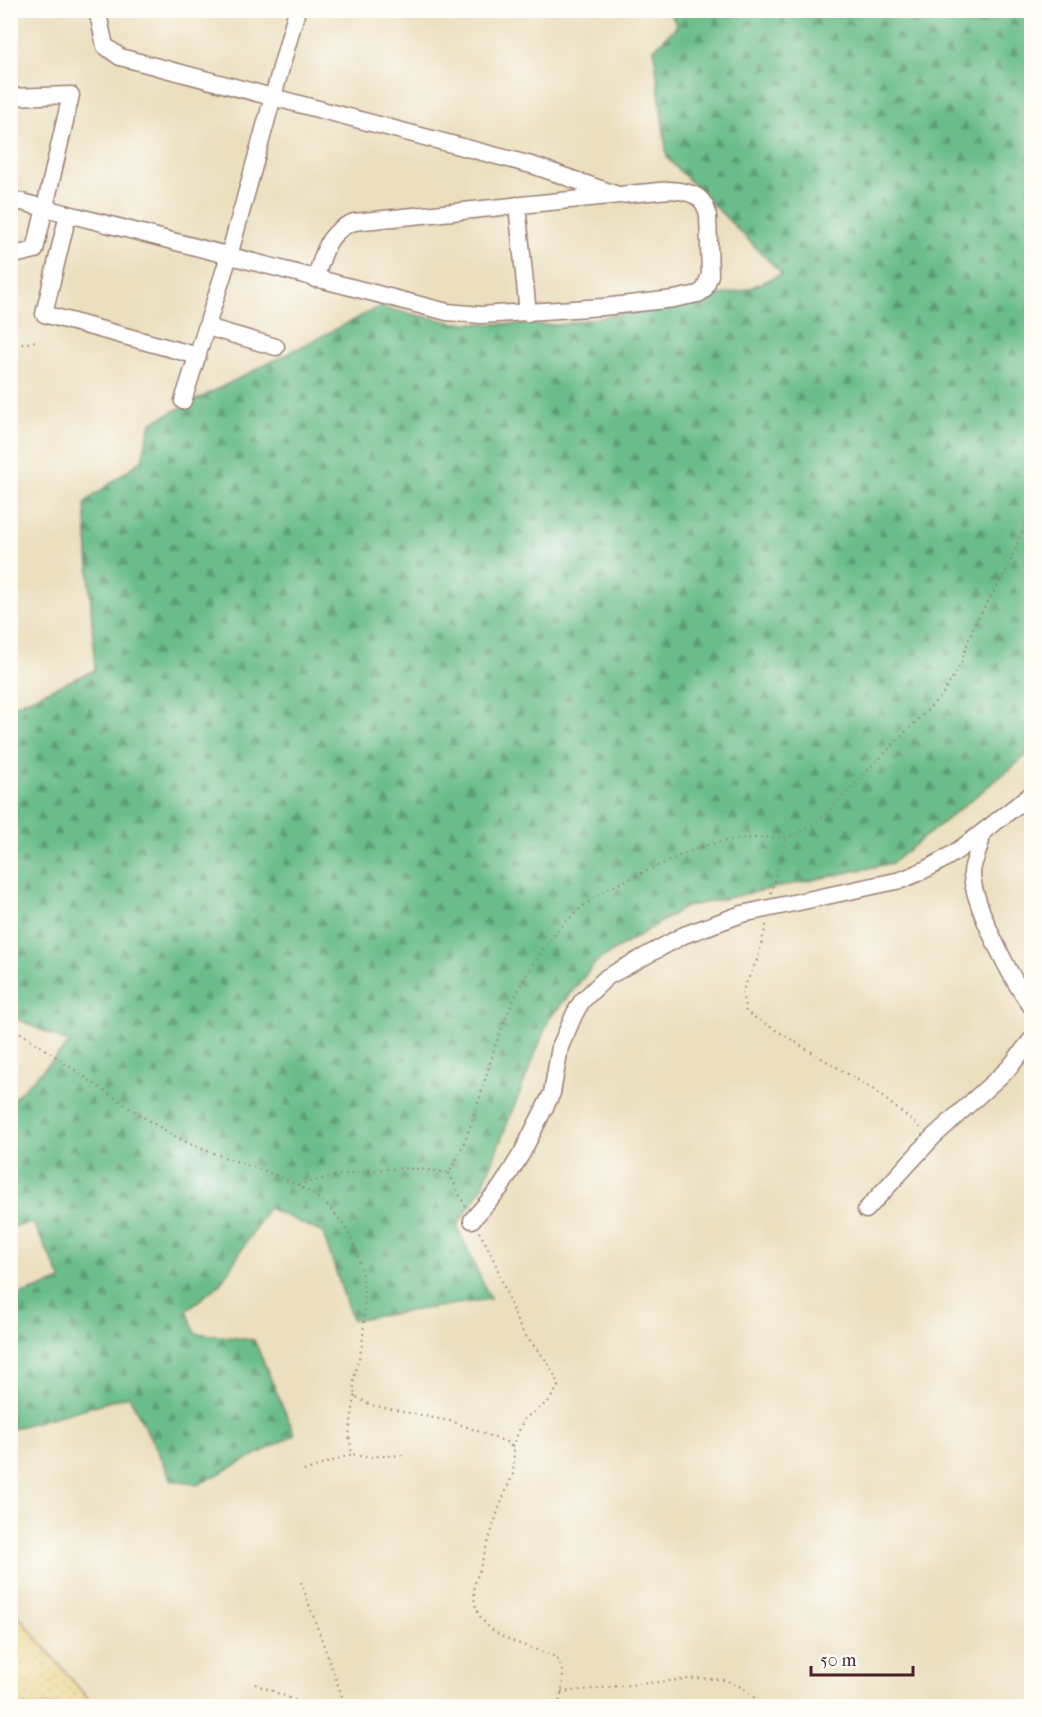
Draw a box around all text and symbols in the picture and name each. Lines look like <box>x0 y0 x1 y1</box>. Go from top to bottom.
scale bar <box>811 1639 913 1677</box>
text: 50 m <box>820 1650 857 1671</box>

